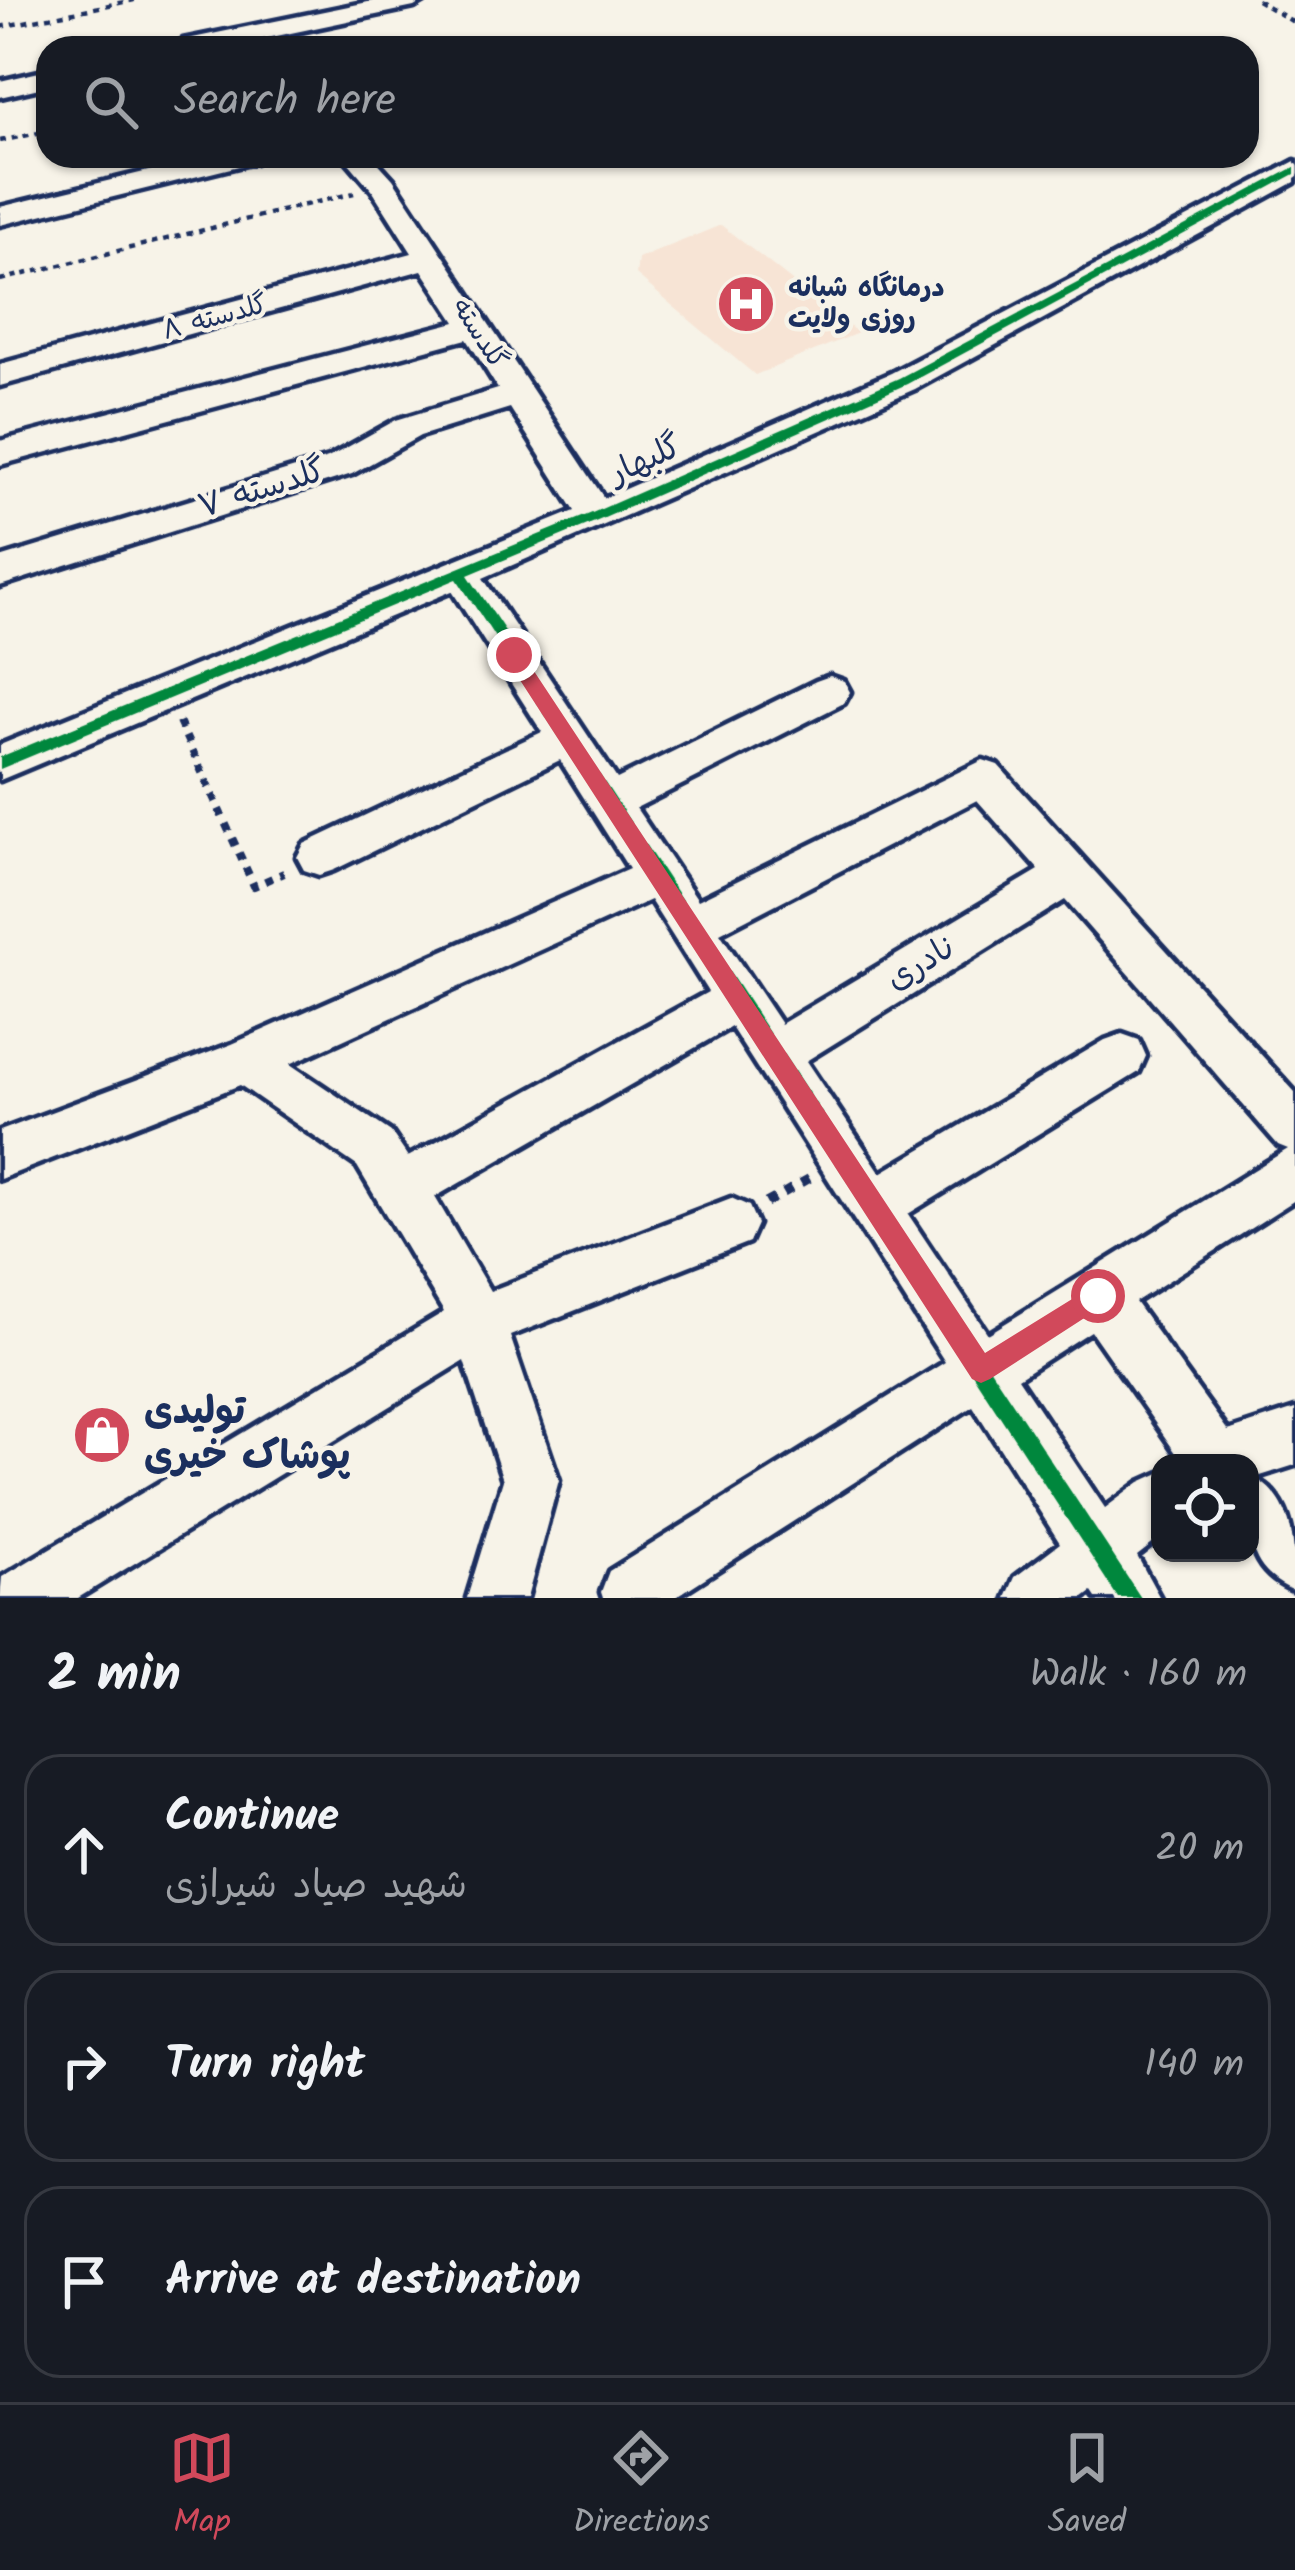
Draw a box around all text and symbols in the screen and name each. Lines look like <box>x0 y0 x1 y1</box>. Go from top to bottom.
search box <box>36 36 1259 168</box>
text: Search here <box>174 66 396 138</box>
icon: search <box>78 69 144 135</box>
place label: درمانگاه شبانه روزی ولایت <box>788 267 945 341</box>
hospital icon: درمانگاه شبانه روزی ولایت <box>715 273 777 335</box>
street label: گلدسته ۸ <box>158 283 272 353</box>
street label: گلدسته <box>440 290 518 378</box>
street label: گلبهار <box>598 422 691 502</box>
street label: گلدسته ۷ <box>191 445 333 535</box>
route end <box>487 628 541 682</box>
street label: نادری <box>876 922 968 1006</box>
route start <box>1071 1269 1125 1323</box>
place label: تولیدی پوشاک خیری <box>144 1382 351 1489</box>
shop icon: تولیدی پوشاک خیری <box>71 1404 133 1466</box>
map controls <box>1151 1454 1259 1562</box>
button: locate <box>1151 1454 1259 1562</box>
text: 2 min <box>48 1636 181 1717</box>
text: Walk · 160 m <box>1030 1645 1247 1707</box>
text: Continue <box>165 1782 339 1854</box>
icon: ahead <box>51 1817 117 1883</box>
text: 20 m <box>1155 1819 1244 1881</box>
text: شهید صیاد شیرازی <box>165 1856 467 1918</box>
text: Turn right <box>165 2030 365 2102</box>
icon: right <box>51 2033 117 2099</box>
text: 140 m <box>1144 2035 1244 2097</box>
text: Arrive at destination <box>165 2246 581 2318</box>
icon: arrive <box>51 2249 117 2315</box>
tab: Map <box>169 2425 235 2550</box>
tab: Directions <box>573 2425 710 2550</box>
tab: Saved <box>1048 2425 1126 2550</box>

